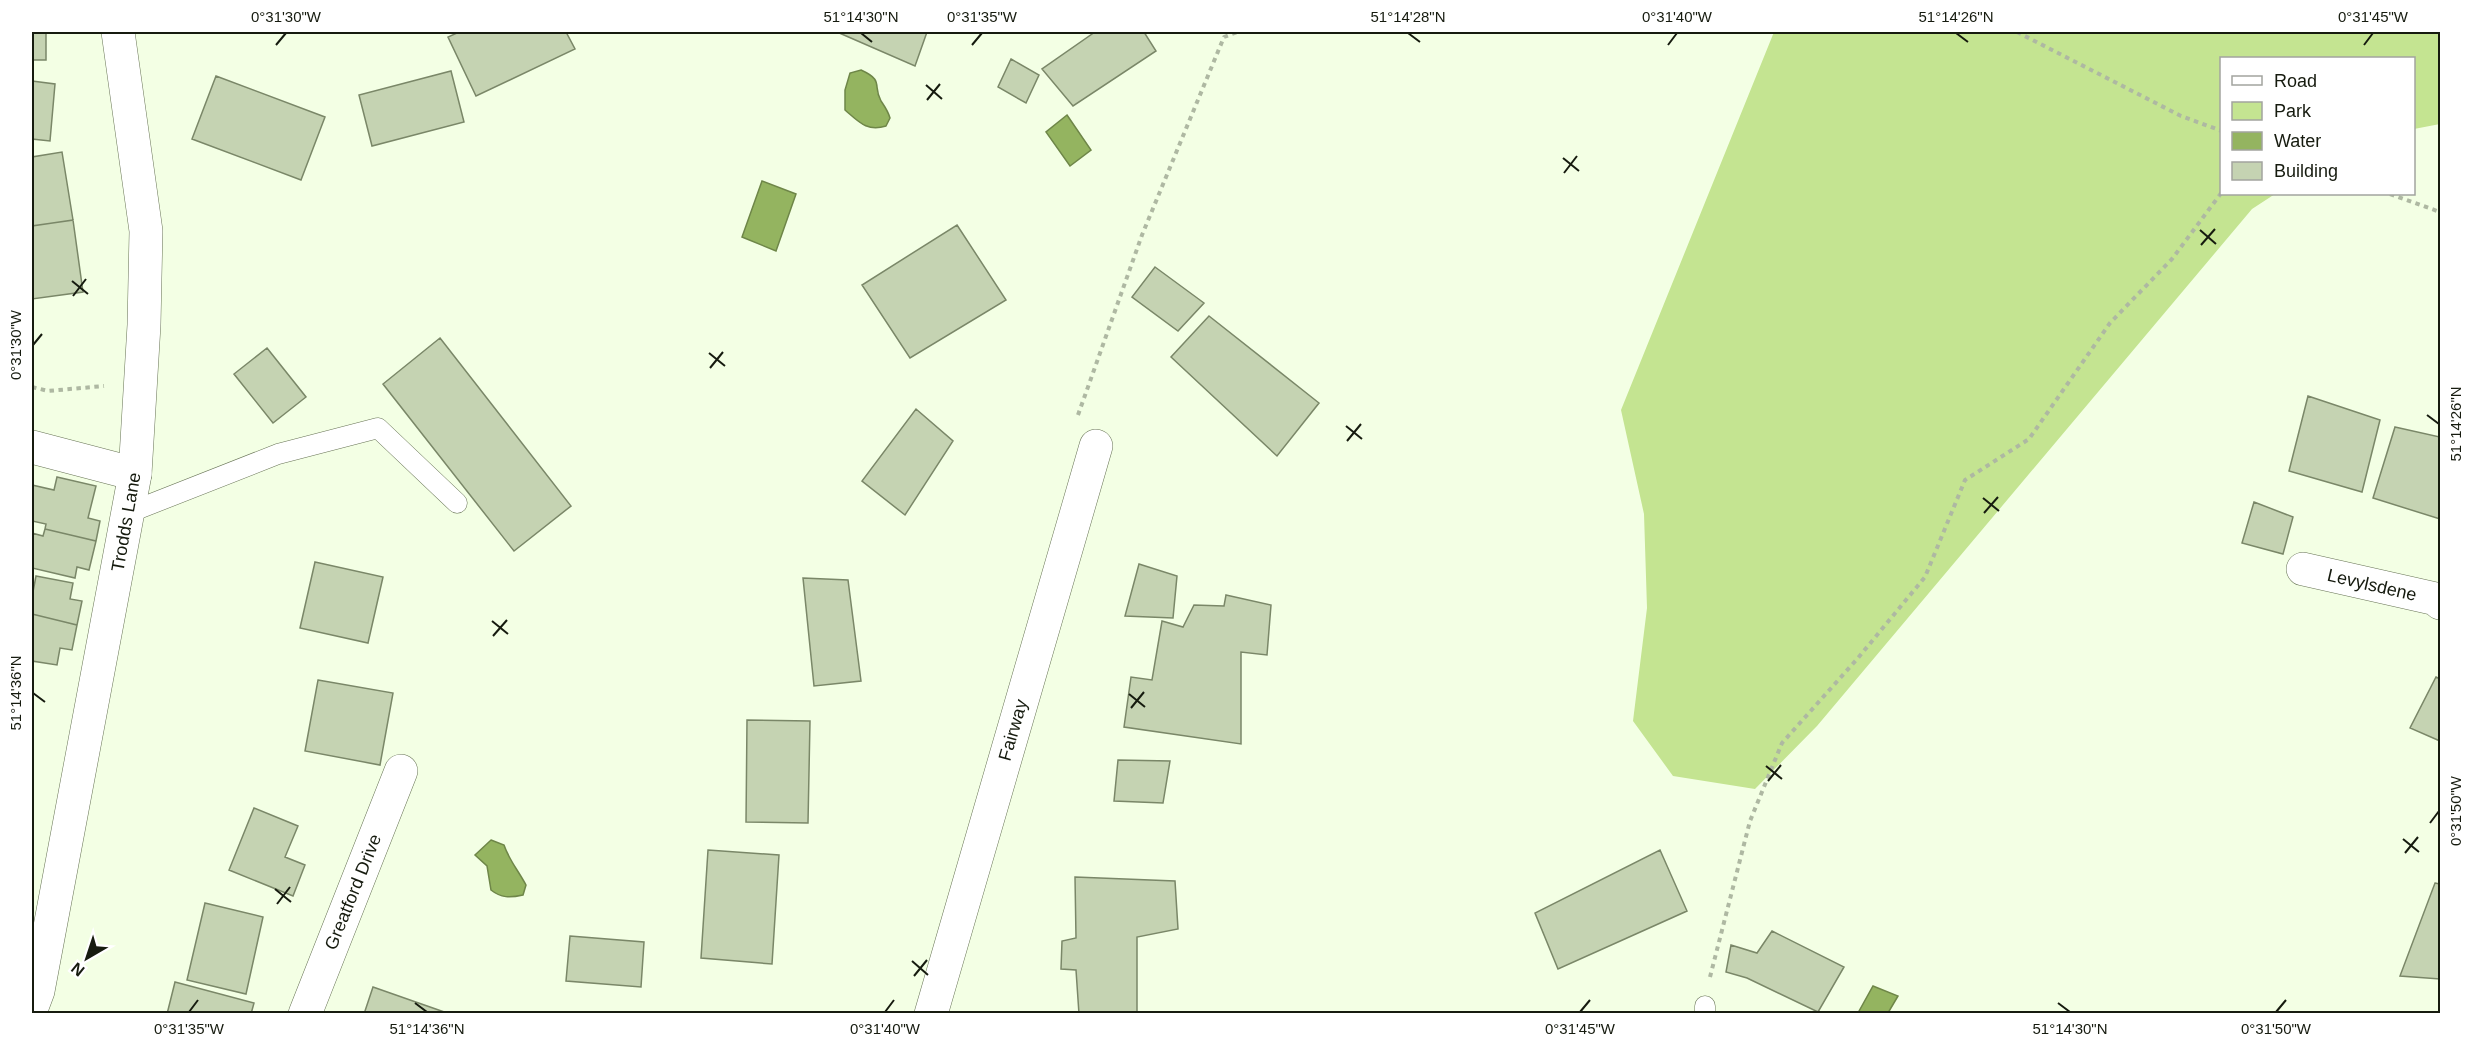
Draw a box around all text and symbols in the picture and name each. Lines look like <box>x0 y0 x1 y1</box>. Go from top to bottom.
text: 0°31'30"W <box>251 8 322 25</box>
text: 51°14'30"N <box>823 8 899 25</box>
text: 0°31'35"W <box>947 8 1018 25</box>
text: 51°14'28"N <box>1370 8 1446 25</box>
text: 0°31'40"W <box>1642 8 1713 25</box>
text: 51°14'26"N <box>1918 8 1994 25</box>
text: 0°31'45"W <box>2338 8 2409 25</box>
legend <box>2220 57 2415 195</box>
text: Road <box>2274 71 2317 91</box>
text: Park <box>2274 101 2312 121</box>
text: Water <box>2274 131 2321 151</box>
text: Building <box>2274 161 2338 181</box>
text: 0°31'30"W <box>7 309 24 380</box>
text: 51°14'26"N <box>2447 386 2464 462</box>
street label: Trodds Lane <box>107 471 145 573</box>
street label: Levylsdene <box>2325 565 2419 605</box>
text: 51°14'36"N <box>7 655 24 731</box>
street label: Fairway <box>995 697 1031 763</box>
text: 0°31'50"W <box>2447 775 2464 846</box>
street label: Greatford Drive <box>321 831 385 953</box>
north arrow <box>57 928 117 988</box>
text: N <box>68 959 88 980</box>
text: 0°31'35"W <box>154 1020 225 1037</box>
text: 51°14'36"N <box>389 1020 465 1037</box>
text: 0°31'40"W <box>850 1020 921 1037</box>
text: 0°31'45"W <box>1545 1020 1616 1037</box>
text: 51°14'30"N <box>2032 1020 2108 1037</box>
text: 0°31'50"W <box>2241 1020 2312 1037</box>

